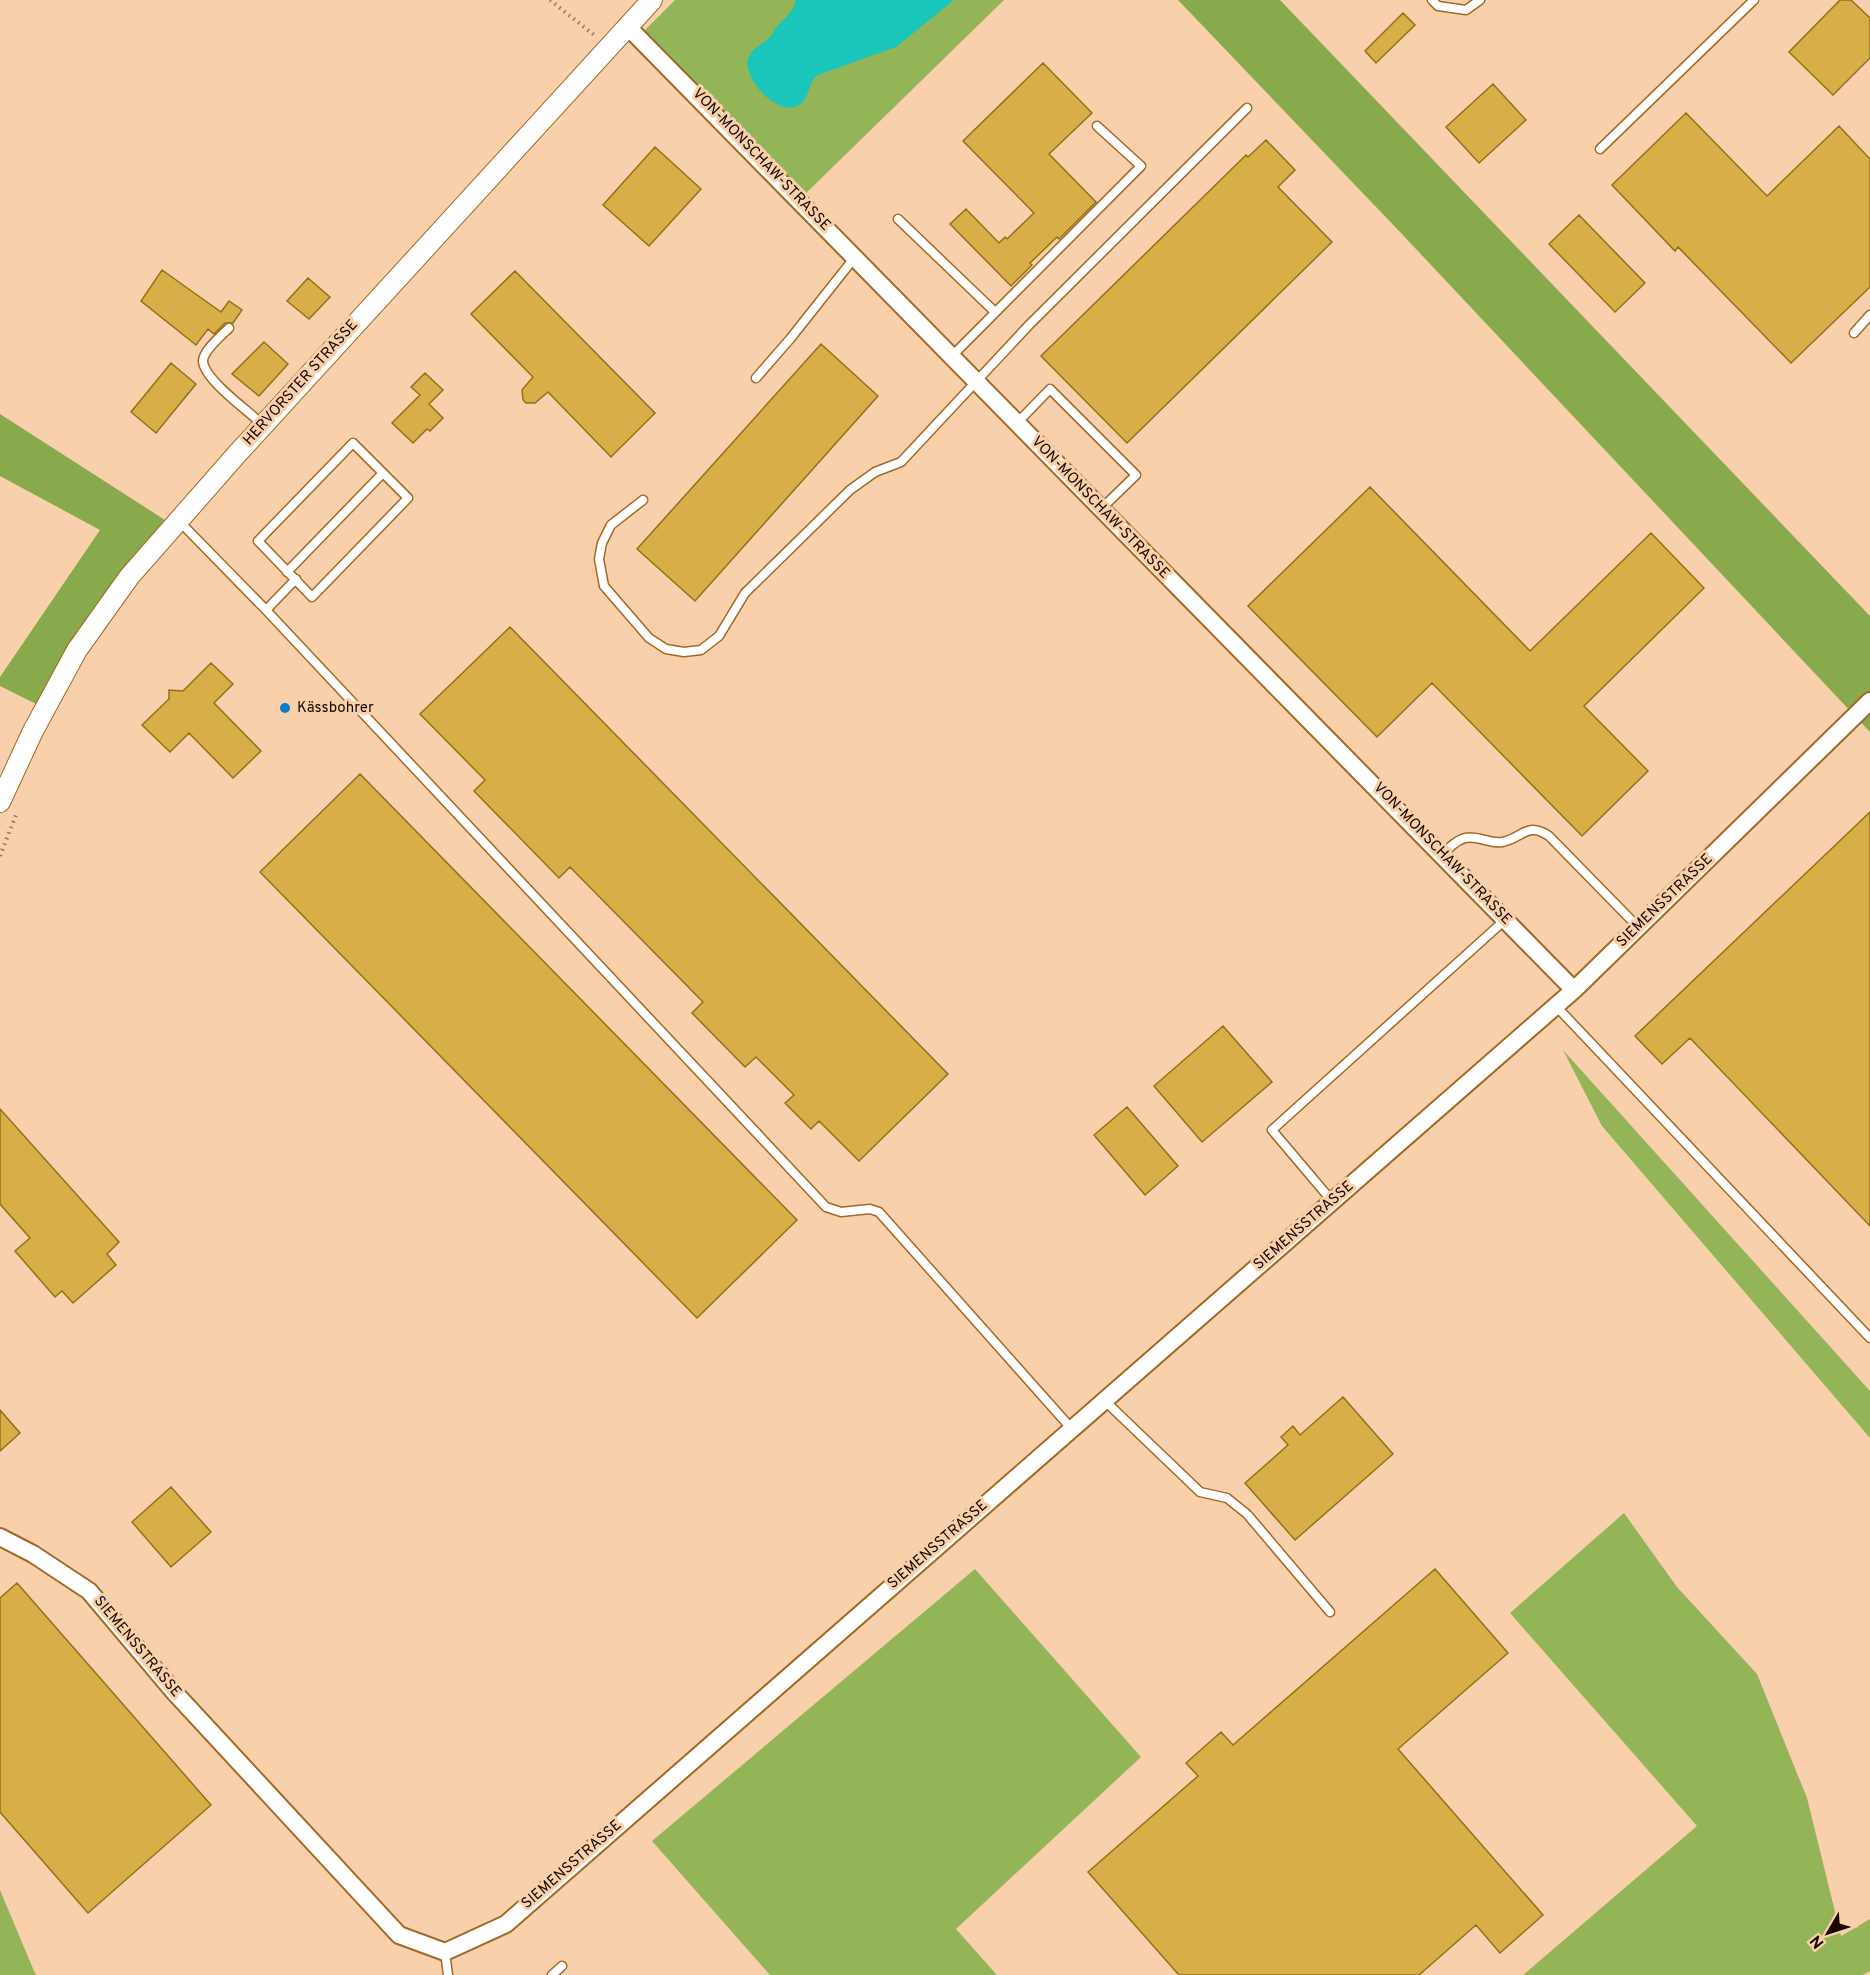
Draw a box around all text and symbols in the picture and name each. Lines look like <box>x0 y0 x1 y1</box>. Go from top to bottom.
street label: VON-MONSCHAW-STRASSE <box>688 85 834 235</box>
street label: HERVORSTER STRASSE <box>240 316 362 450</box>
street label: VON-MONSCHAW-STRASSE <box>1027 433 1173 583</box>
place label: Kässbohrer <box>297 699 374 718</box>
marker: Kässbohrer <box>278 701 292 715</box>
street label: VON-MONSCHAW-STRASSE <box>1369 779 1515 929</box>
street label: SIEMENSSTRASSE <box>1613 850 1717 952</box>
street label: SIEMENSSTRASSE <box>1250 1177 1358 1275</box>
street label: SIEMENSSTRASSE <box>884 1496 992 1594</box>
street label: SIEMENSSTRASSE <box>89 1592 185 1702</box>
street label: SIEMENSSTRASSE <box>518 1816 626 1914</box>
north arrow <box>1798 1903 1858 1963</box>
text: N <box>1807 1930 1829 1952</box>

